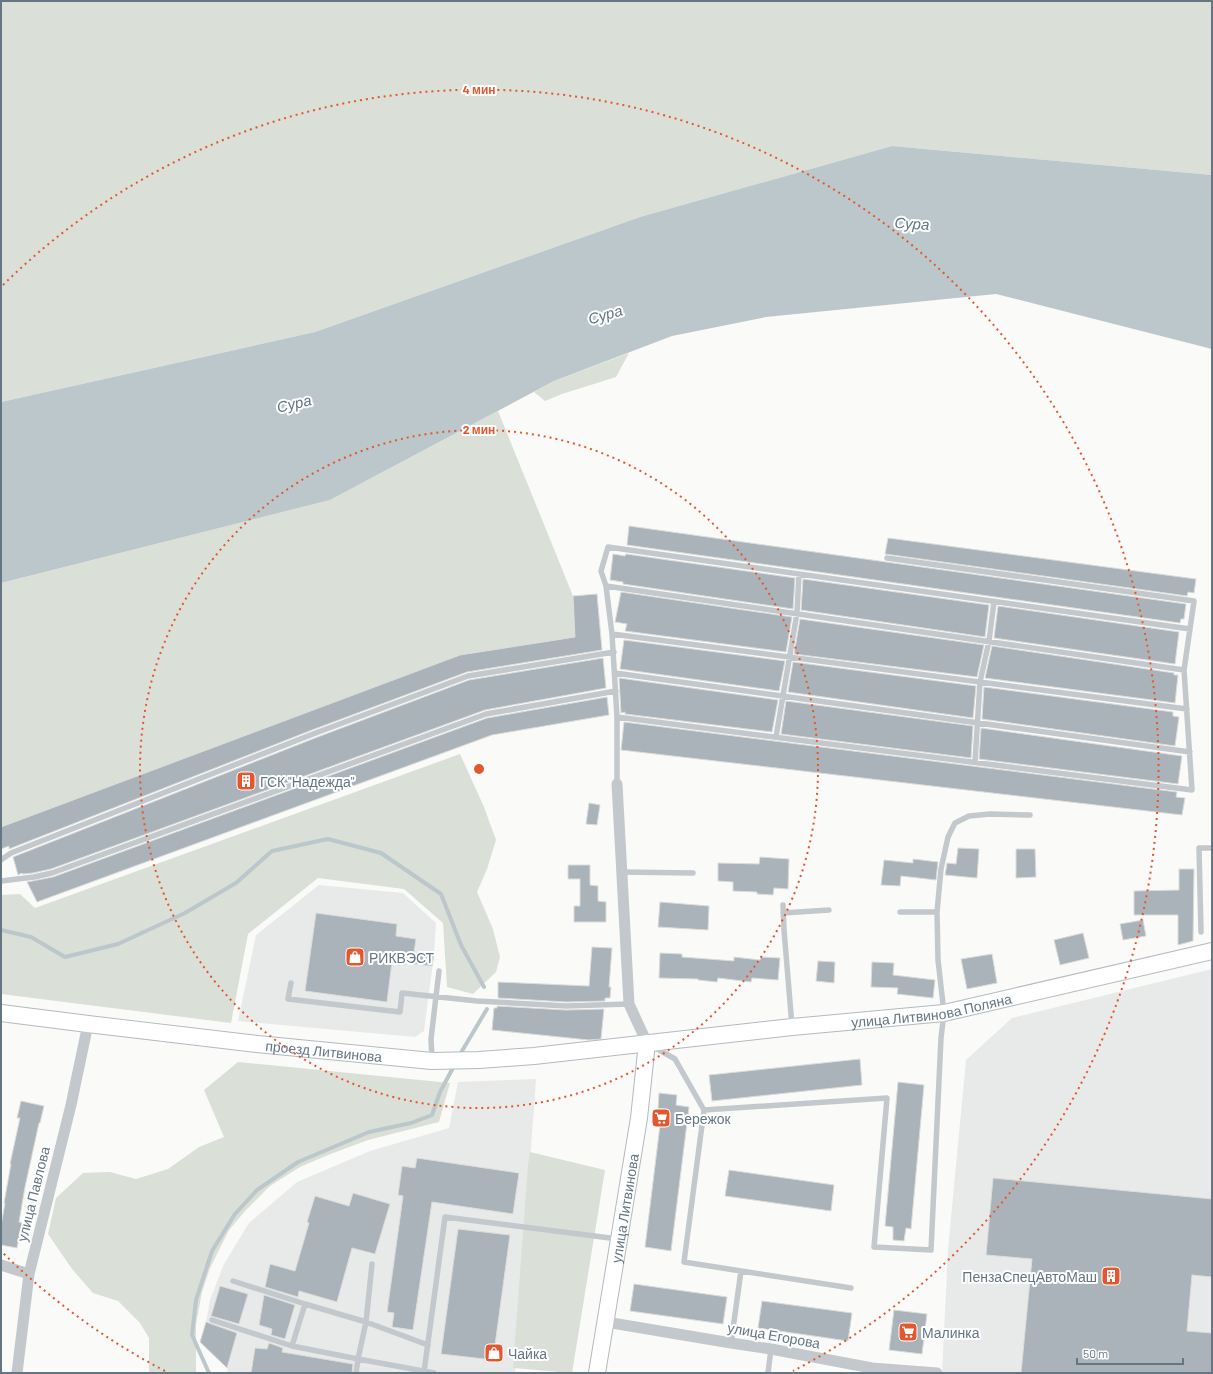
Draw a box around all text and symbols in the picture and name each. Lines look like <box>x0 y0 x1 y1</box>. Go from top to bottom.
text: 4 мин <box>462 82 496 96</box>
water label: Сура <box>894 213 930 233</box>
water label: Сура <box>586 301 624 327</box>
water label: Сура <box>275 390 313 416</box>
text: 2 мин <box>463 422 495 436</box>
centre of rings <box>472 762 486 776</box>
building icon: ГСК "Надежда" <box>235 770 257 792</box>
place label: ГСК "Надежда" <box>260 773 355 790</box>
shop icon: РИКВЭСТ <box>344 946 366 968</box>
place label: РИКВЭСТ <box>369 949 435 966</box>
street label: улица Литвинова Поляна <box>850 989 1013 1030</box>
street label: проезд Литвинова <box>265 1036 383 1065</box>
supermarket icon: Бережок <box>650 1107 672 1129</box>
place label: Бережок <box>675 1110 732 1127</box>
street label: улица Павлова <box>13 1144 53 1243</box>
street label: улица Литвинова <box>607 1152 642 1264</box>
building icon: ПензаСпецАвтоМаш <box>1100 1265 1122 1287</box>
place label: ПензаСпецАвтоМаш <box>962 1268 1097 1285</box>
street label: улица Егорова <box>726 1318 822 1352</box>
supermarket icon: Малинка <box>897 1321 919 1343</box>
place label: Малинка <box>922 1324 980 1341</box>
scale bar <box>1077 1340 1183 1366</box>
shop icon: Чайка <box>483 1342 505 1364</box>
place label: Чайка <box>508 1345 547 1362</box>
text: 50 m <box>1083 1346 1108 1360</box>

